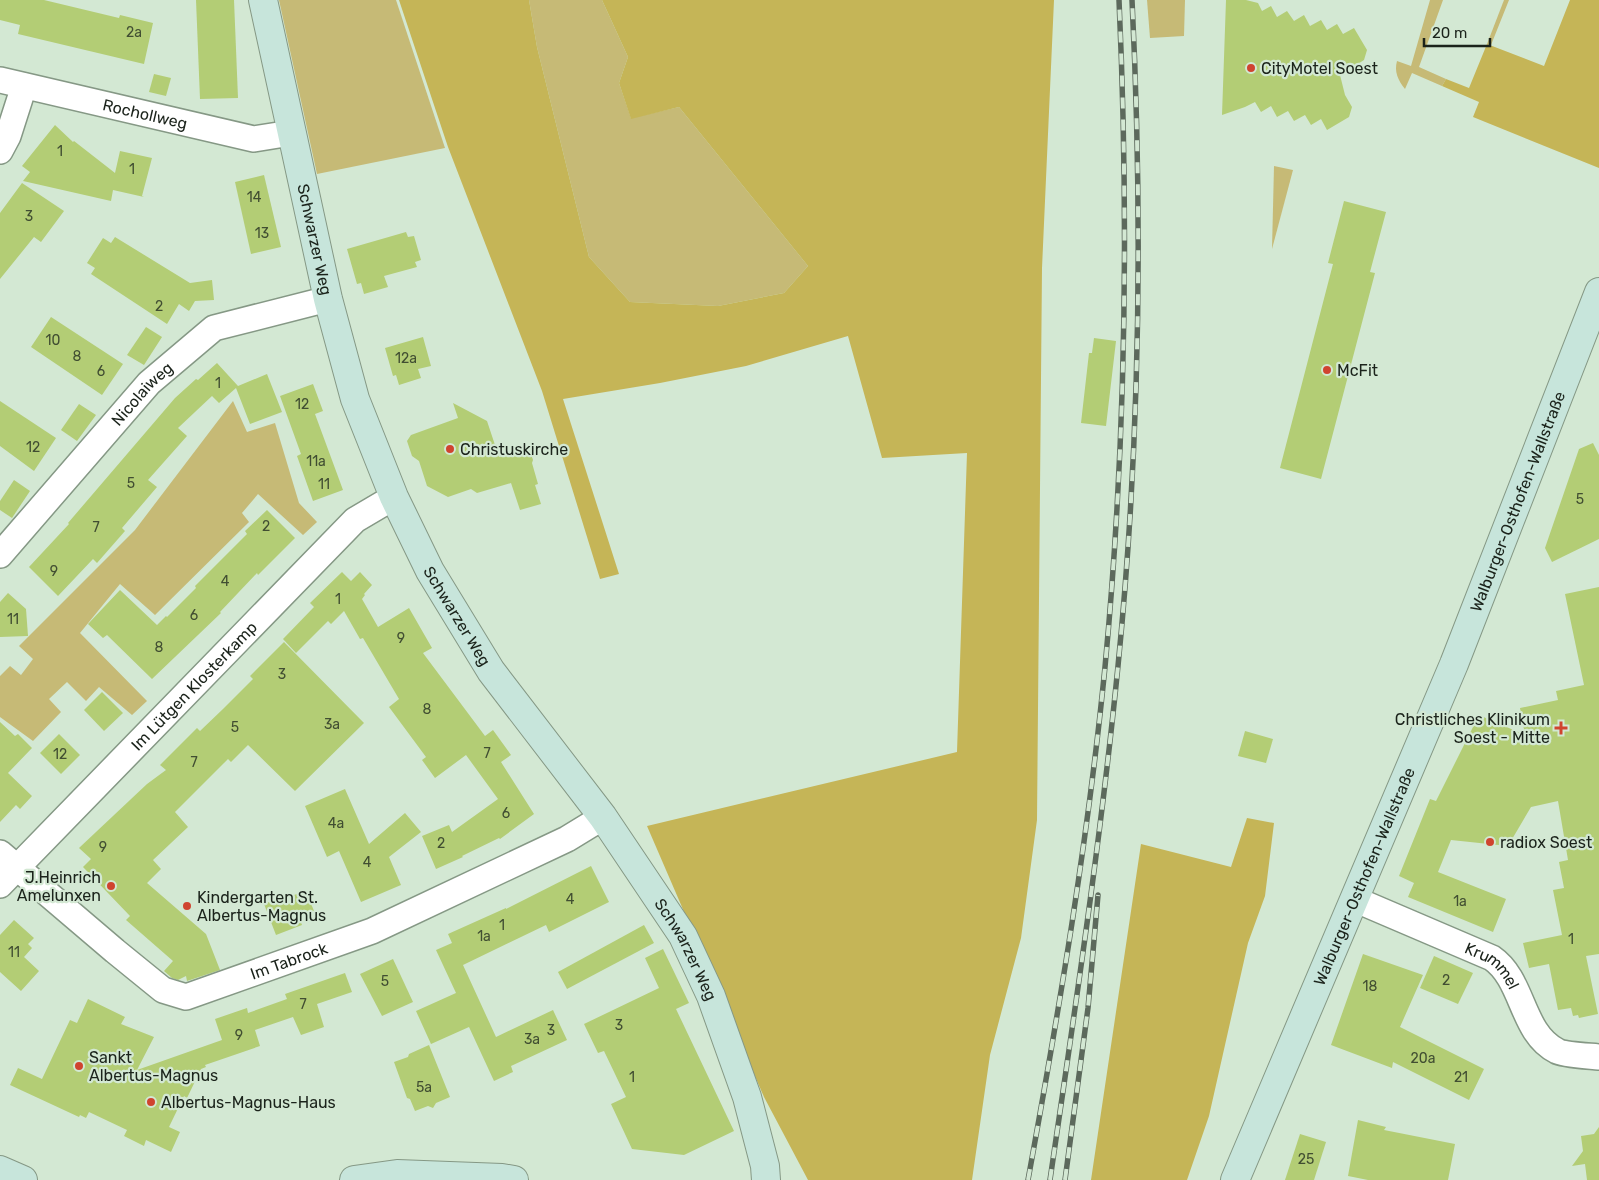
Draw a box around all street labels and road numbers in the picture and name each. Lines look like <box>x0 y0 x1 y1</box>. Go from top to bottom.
street label: Rochollweg <box>101 95 189 133</box>
street label: Schwarzer Weg <box>293 182 336 297</box>
street label: Nicolaiweg <box>108 358 177 430</box>
street label: Walburger-Osthofen-Wallstraße <box>1466 389 1569 615</box>
street label: Schwarzer Weg <box>419 563 495 670</box>
street label: Im Lütgen Klosterkamp <box>127 618 261 754</box>
street label: Walburger-Osthofen-Wallstraße <box>1310 765 1419 988</box>
street label: Schwarzer Weg <box>650 895 721 1004</box>
street label: Im Tabrock <box>248 938 331 983</box>
street label: Krummel <box>1462 939 1523 992</box>

